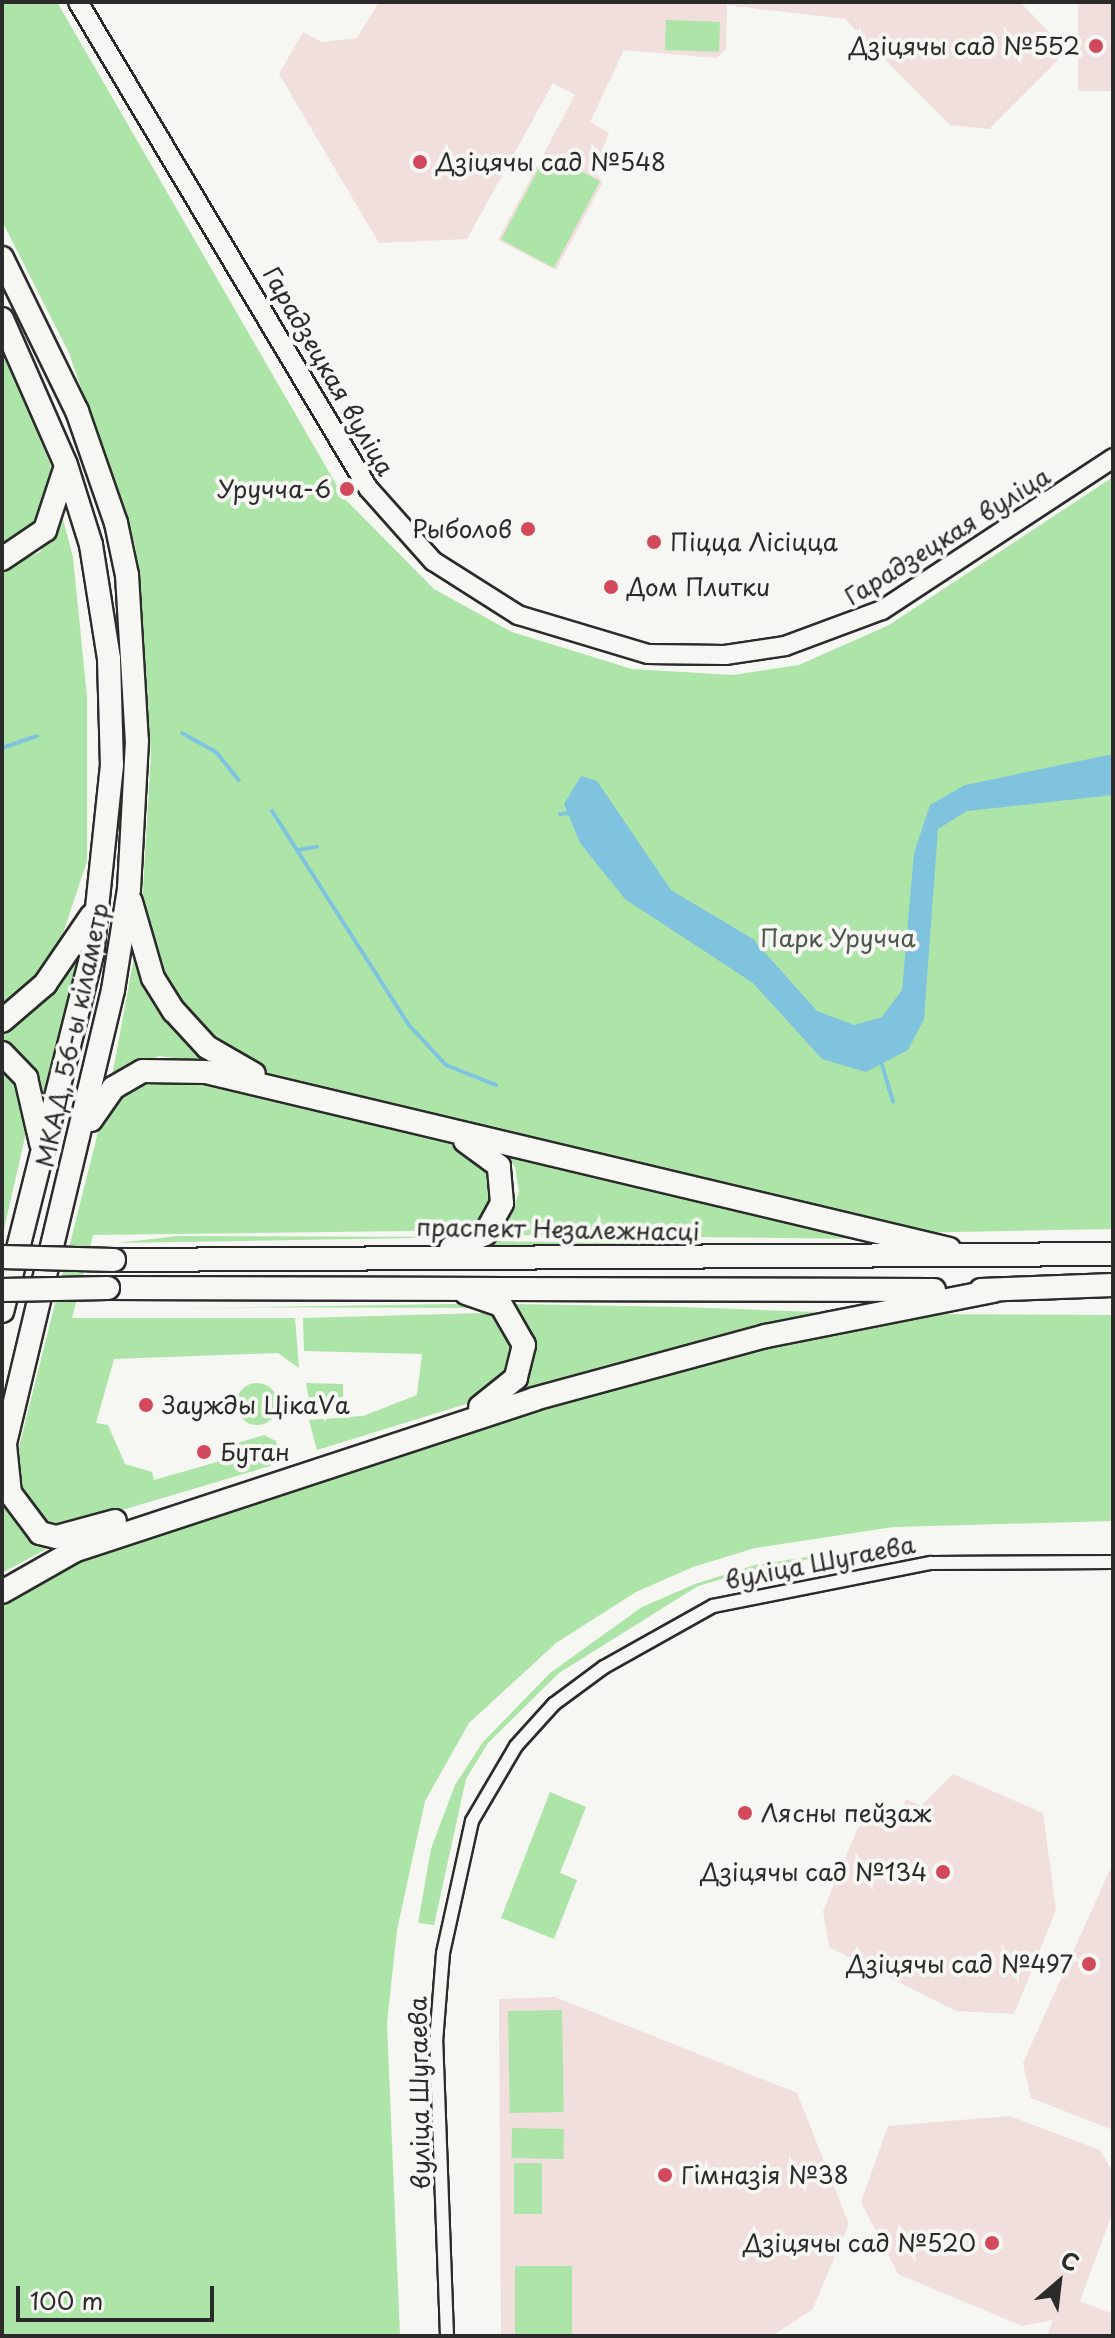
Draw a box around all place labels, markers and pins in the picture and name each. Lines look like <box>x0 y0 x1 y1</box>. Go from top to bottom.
place label: Дзіцячы сад №552 <box>848 32 1080 60</box>
marker: Дзіцячы сад №552 <box>1087 37 1105 55</box>
place label: Дзіцячы сад №548 <box>436 148 667 176</box>
marker: Дзіцячы сад №548 <box>411 153 429 171</box>
place label: Уручча-6 <box>217 475 331 503</box>
marker: Уручча-6 <box>338 480 356 498</box>
place label: Рыболов <box>412 515 512 543</box>
marker: Рыболов <box>519 520 537 538</box>
place label: Піцца Лісіцца <box>670 528 839 556</box>
marker: Піцца Лісіцца <box>645 533 663 551</box>
place label: Дом Плитки <box>627 573 771 601</box>
marker: Дом Плитки <box>602 578 620 596</box>
place label: Заужды ЦікаVа <box>162 1391 349 1419</box>
marker: Заужды ЦікаVа <box>137 1396 155 1414</box>
place label: Бутан <box>220 1438 290 1466</box>
marker: Бутан <box>195 1443 213 1461</box>
place label: Лясны пейзаж <box>761 1799 932 1827</box>
marker: Лясны пейзаж <box>736 1804 754 1822</box>
place label: Дзіцячы сад №134 <box>700 1858 927 1886</box>
marker: Дзіцячы сад №134 <box>934 1863 952 1881</box>
place label: Дзіцячы сад №497 <box>846 1950 1073 1978</box>
marker: Дзіцячы сад №497 <box>1080 1955 1098 1973</box>
place label: Гімназія №38 <box>681 2161 849 2189</box>
marker: Гімназія №38 <box>656 2166 674 2184</box>
place label: Дзіцячы сад №520 <box>742 2229 976 2257</box>
marker: Дзіцячы сад №520 <box>983 2234 1001 2252</box>

